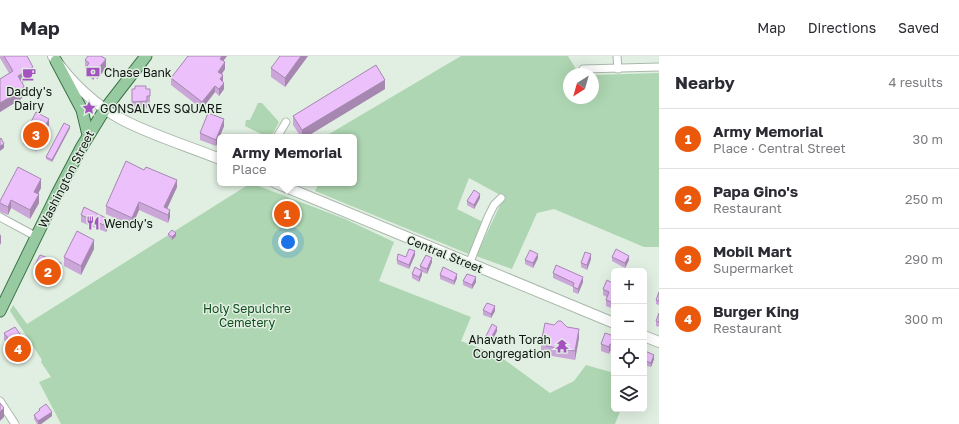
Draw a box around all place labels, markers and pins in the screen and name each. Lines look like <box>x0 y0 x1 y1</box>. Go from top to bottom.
bank icon: Chase Bank <box>85 64 101 80</box>
place label: Chase Bank <box>104 65 172 80</box>
cafe icon: Daddy's Dairy <box>21 66 37 82</box>
place label: Daddy's Dairy <box>6 84 52 113</box>
place icon: GONSALVES SQUARE <box>81 100 97 116</box>
place label: GONSALVES SQUARE <box>100 101 222 116</box>
pin: 3 <box>23 120 49 150</box>
pin: 1 <box>274 199 300 229</box>
restaurant icon: Wendy's <box>85 215 101 231</box>
place label: Wendy's <box>104 216 153 231</box>
pin: 2 <box>35 257 61 287</box>
place label: Ahavath Torah Congregation <box>469 332 551 361</box>
pin: 4 <box>5 334 31 364</box>
temple icon: Ahavath Torah Congregation <box>554 338 570 354</box>

